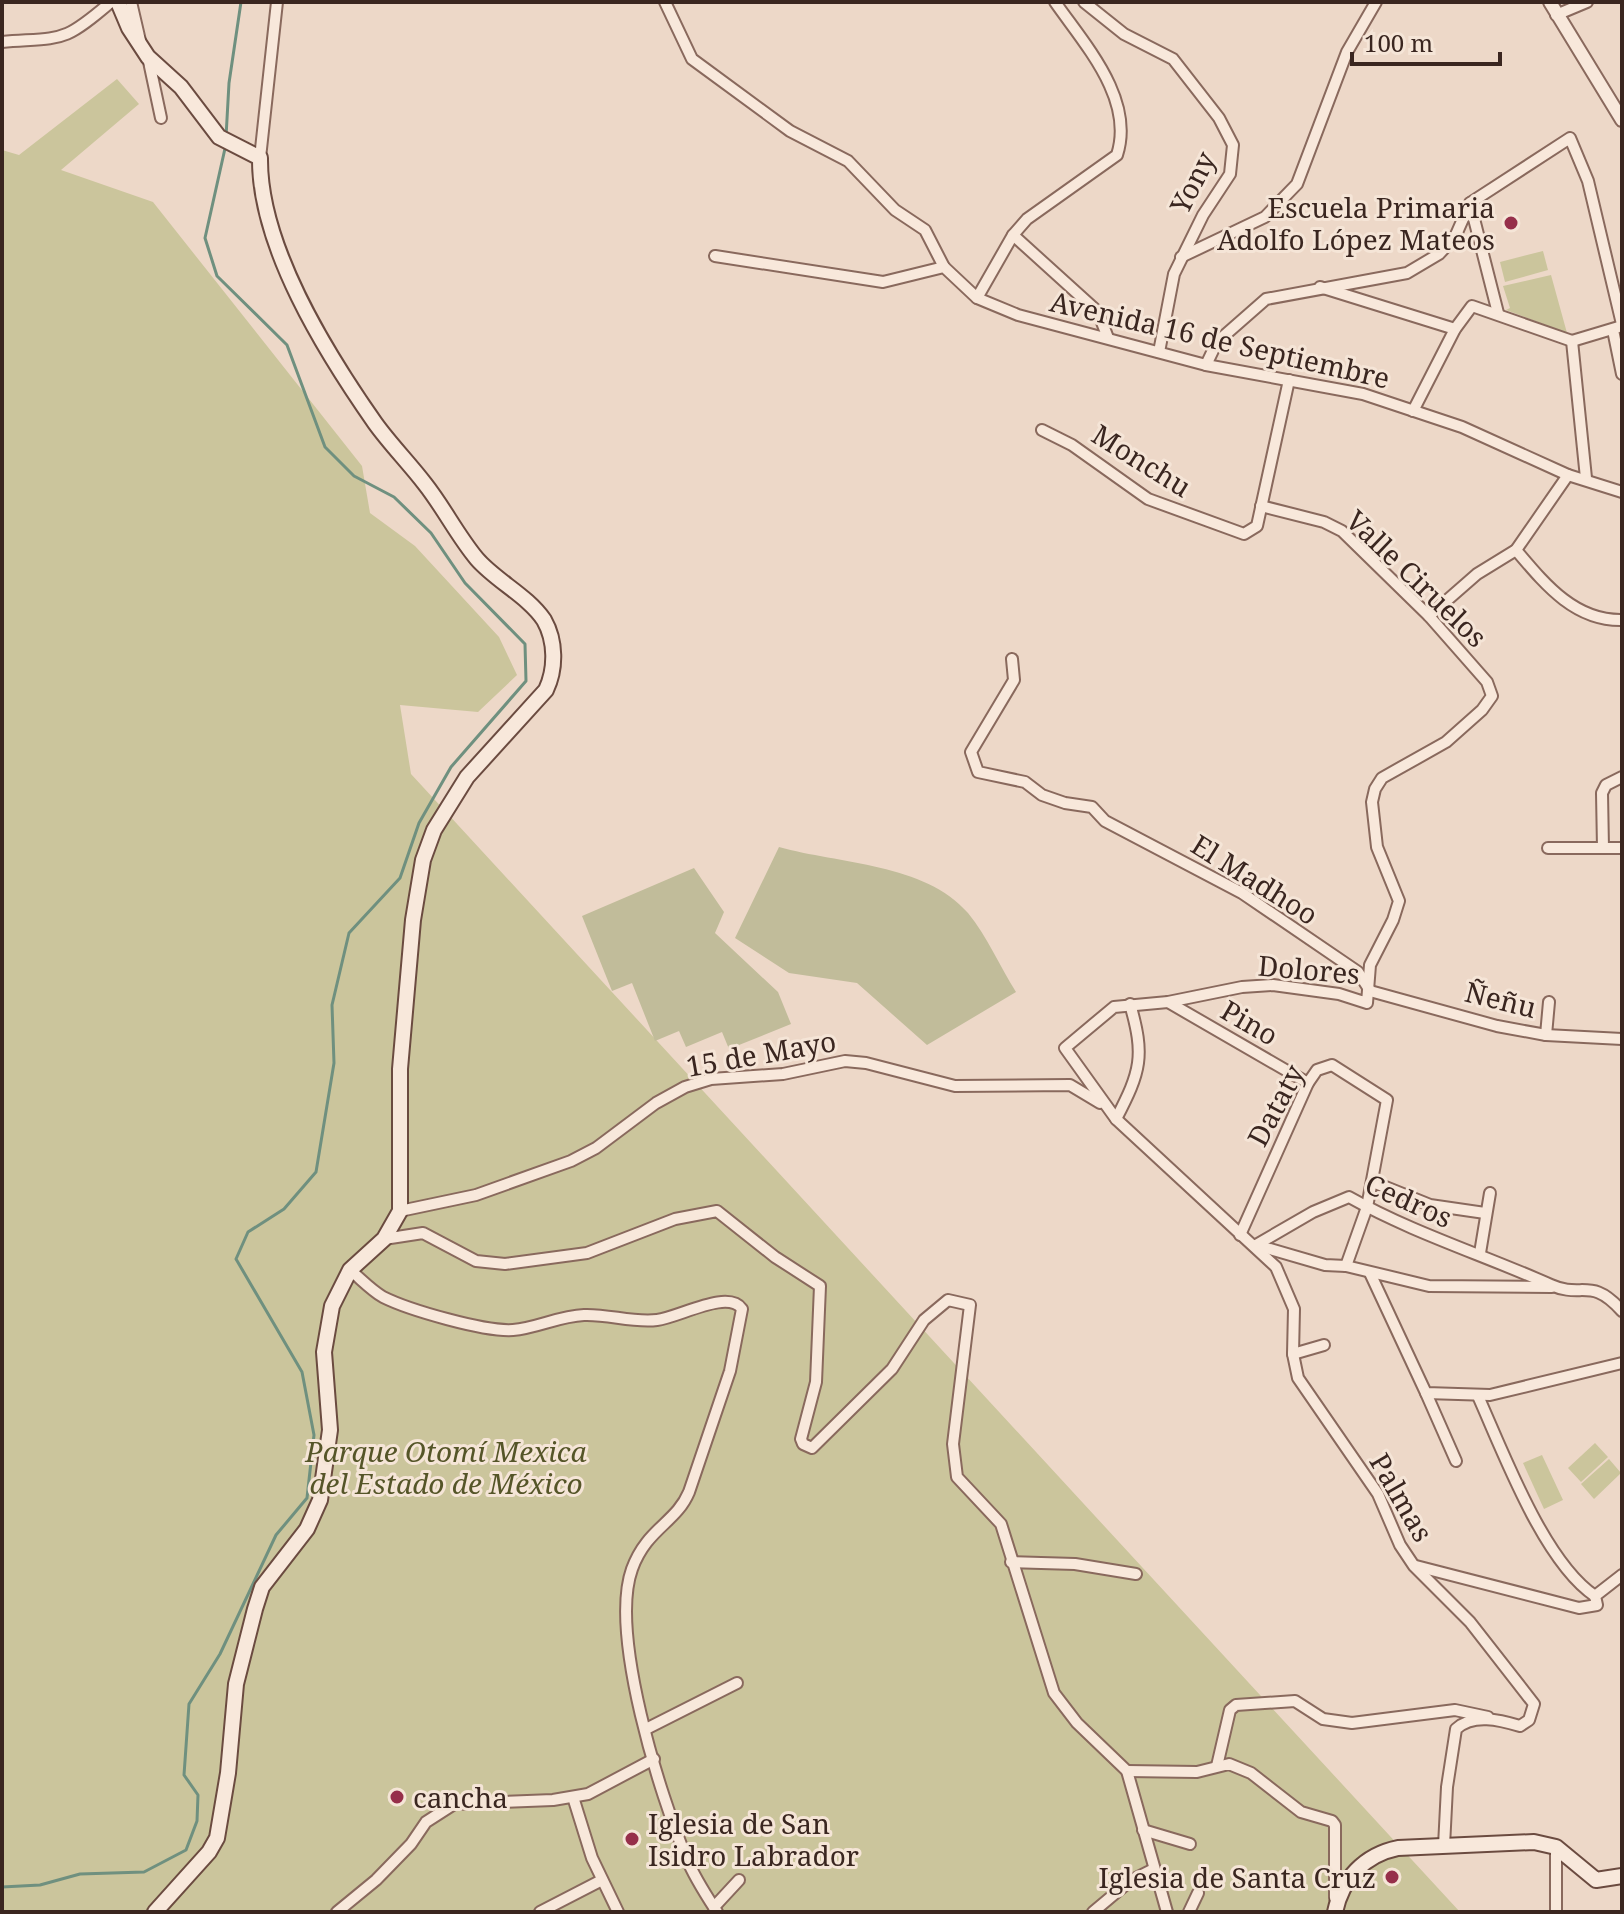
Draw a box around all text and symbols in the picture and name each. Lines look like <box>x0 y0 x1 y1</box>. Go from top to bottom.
scale bar <box>1352 16 1500 66</box>
text: 100 m <box>1364 26 1433 59</box>
street label: Yony <box>1160 144 1224 220</box>
place label: Escuela Primaria Adolfo López Mateos <box>1217 188 1495 258</box>
marker: Escuela Primaria Adolfo López Mateos <box>1502 214 1520 232</box>
street label: Avenida 16 de Septiembre <box>1046 281 1394 397</box>
street label: Monchu <box>1085 415 1199 505</box>
street label: Valle Ciruelos <box>1338 501 1496 655</box>
street label: El Madhoo <box>1184 825 1326 933</box>
street label: Dolores <box>1256 946 1362 992</box>
street label: Ñeñu <box>1461 972 1541 1026</box>
street label: Pino <box>1214 991 1286 1053</box>
street label: 15 de Mayo <box>683 1021 839 1085</box>
street label: Dataty <box>1238 1057 1312 1153</box>
street label: Cedros <box>1360 1164 1458 1236</box>
park label: Parque Otomí Mexica del Estado de México <box>304 1432 587 1502</box>
street label: Palmas <box>1361 1446 1443 1548</box>
place label: cancha <box>413 1778 508 1816</box>
marker: cancha <box>388 1788 406 1806</box>
place label: Iglesia de San Isidro Labrador <box>648 1804 859 1874</box>
marker: Iglesia de San Isidro Labrador <box>623 1830 641 1848</box>
place label: Iglesia de Santa Cruz <box>1098 1858 1376 1896</box>
marker: Iglesia de Santa Cruz <box>1383 1868 1401 1886</box>

